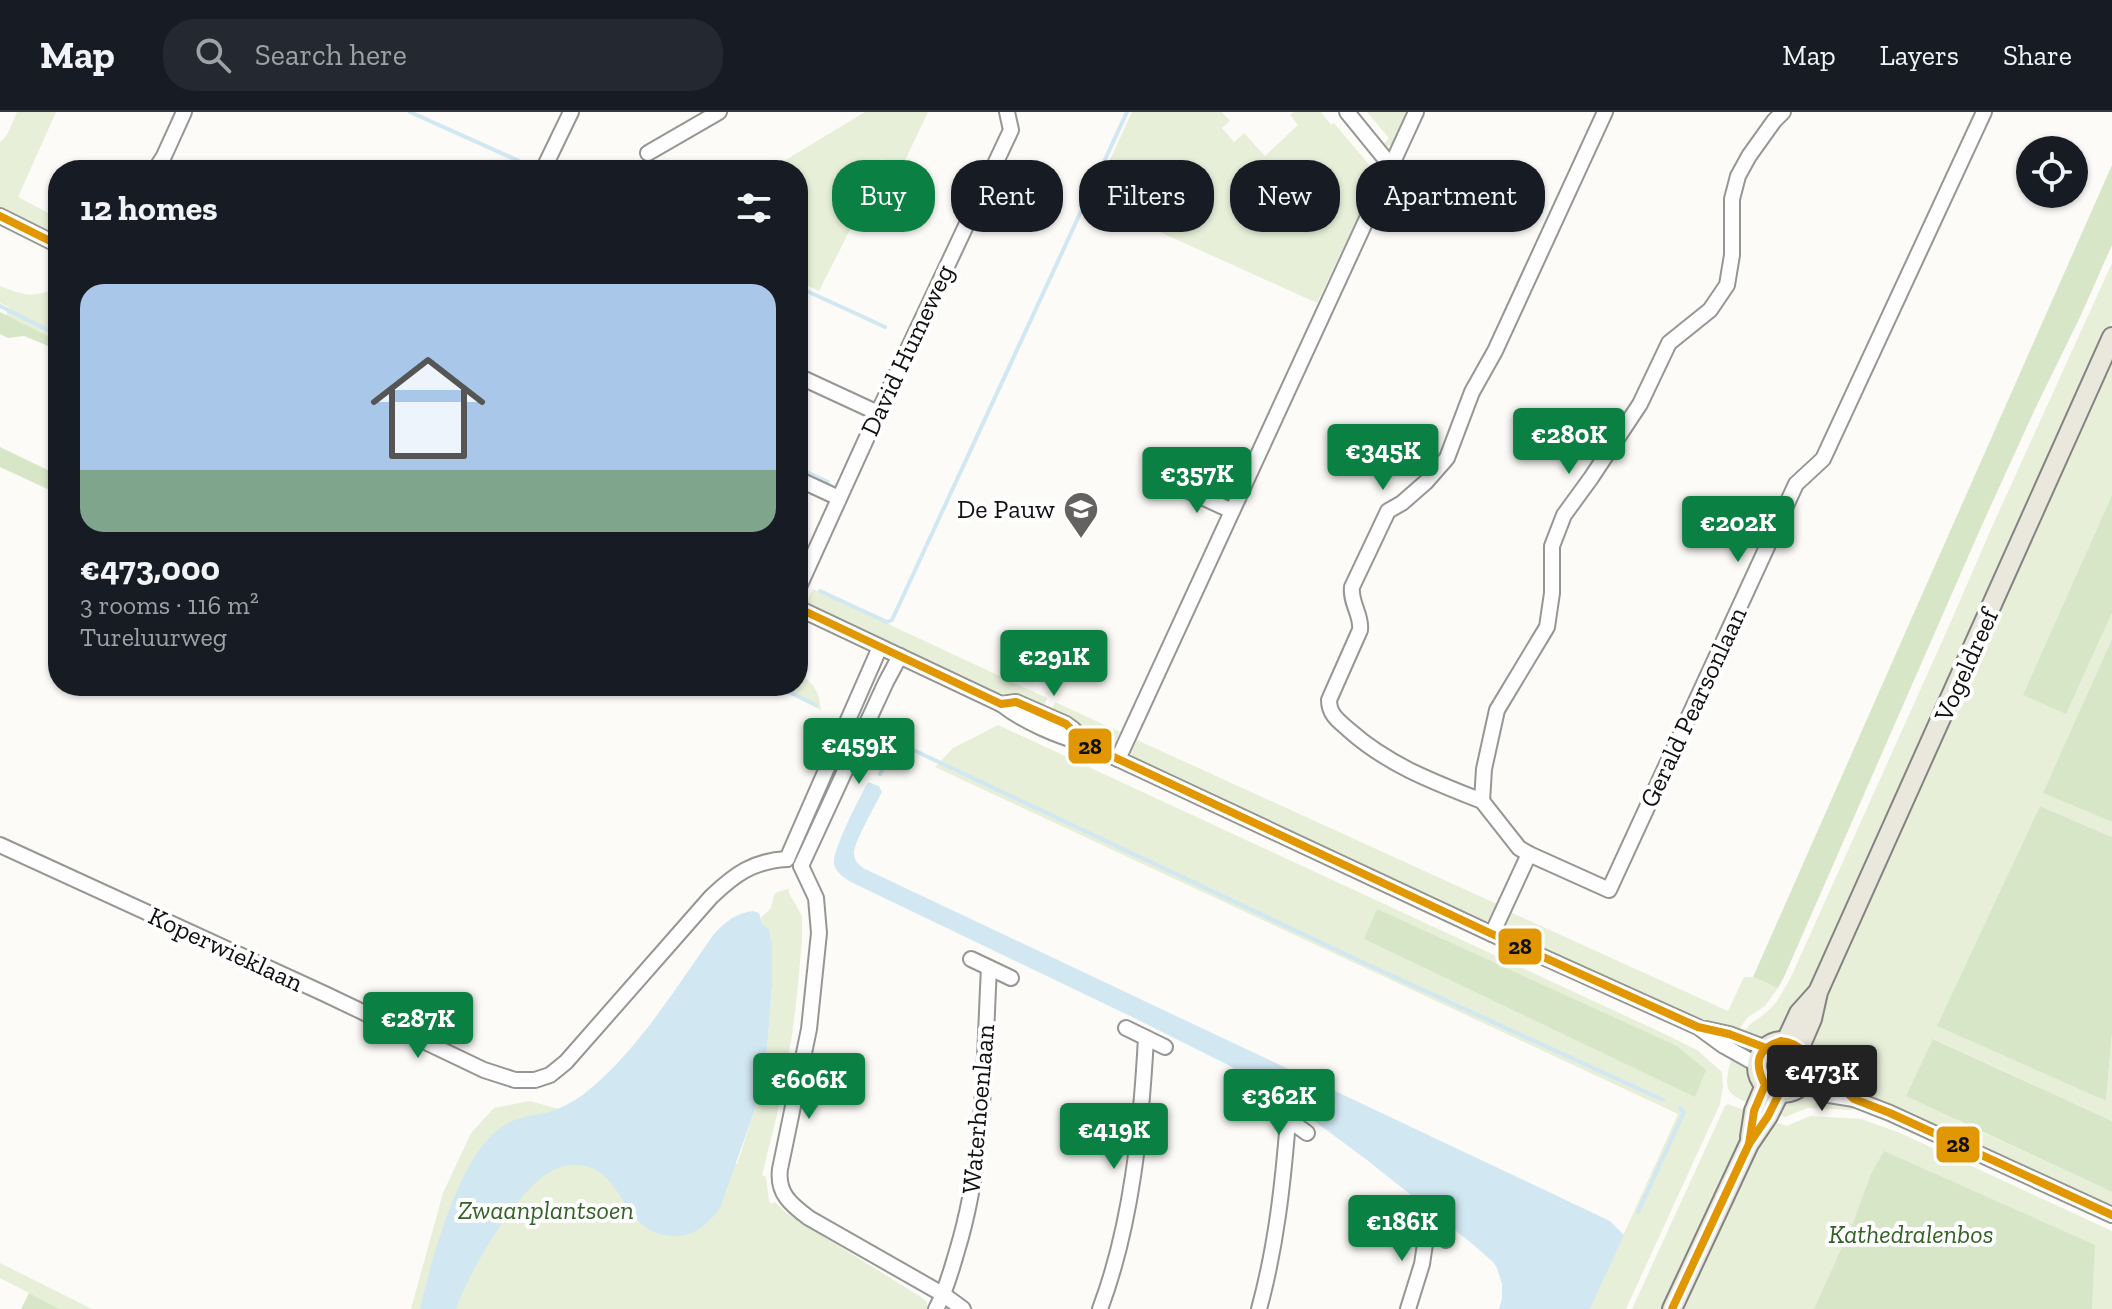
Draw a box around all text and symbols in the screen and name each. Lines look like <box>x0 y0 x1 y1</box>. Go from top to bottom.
search box <box>163 19 723 91</box>
text: Map <box>40 32 115 78</box>
icon: search <box>191 33 235 77</box>
text: Search here <box>255 37 407 73</box>
text: Map <box>1782 39 1836 72</box>
text: Layers <box>1880 39 1959 72</box>
text: Share <box>2003 39 2072 72</box>
map controls <box>2016 136 2088 208</box>
button: locate <box>2016 136 2088 208</box>
chip: Buy <box>832 160 935 232</box>
chip: Rent <box>951 160 1063 232</box>
chip: Filters <box>1079 160 1214 232</box>
chip: New <box>1230 160 1340 232</box>
chip: Apartment <box>1356 160 1545 232</box>
icon: filters <box>732 186 776 230</box>
text: 12 homes <box>80 188 218 229</box>
street label: David Humeweg <box>853 259 961 441</box>
icon: home <box>356 336 500 480</box>
pin: €280K <box>1513 408 1625 476</box>
text: €280K <box>1531 418 1607 450</box>
pin: €345K <box>1327 424 1439 492</box>
text: €345K <box>1345 434 1421 466</box>
pin: €357K <box>1141 447 1253 515</box>
text: €357K <box>1160 457 1234 489</box>
school or university icon: De Pauw <box>1062 490 1100 540</box>
place label: De Pauw <box>957 493 1055 525</box>
pin: €202K <box>1682 496 1794 564</box>
text: €202K <box>1700 506 1776 538</box>
text: €473,000 <box>80 548 220 589</box>
text: 3 rooms · 116 m² <box>80 589 259 621</box>
street label: Gerald Pearsonlaan <box>1633 602 1753 812</box>
street label: Vogeldreef <box>1927 602 2006 727</box>
text: Tureluurweg <box>80 621 227 653</box>
pin: €291K <box>998 630 1110 698</box>
text: €291K <box>1018 640 1090 672</box>
pin: €459K <box>803 718 915 786</box>
line badge: 28 <box>1067 727 1113 765</box>
text: €459K <box>821 728 897 760</box>
text: 28 <box>1078 733 1102 760</box>
street label: Koperwieklaan <box>144 899 308 999</box>
line badge: 28 <box>1497 927 1543 966</box>
text: 28 <box>1508 933 1532 960</box>
pin: €287K <box>362 992 474 1060</box>
text: €287K <box>381 1002 455 1034</box>
street label: Waterhoenlaan <box>955 1023 1001 1195</box>
pin: €473K <box>1766 1045 1878 1113</box>
pin: €606K <box>753 1053 865 1121</box>
text: €473K <box>1785 1055 1859 1087</box>
text: €606K <box>771 1063 847 1095</box>
pin: €362K <box>1223 1069 1335 1137</box>
text: €362K <box>1242 1079 1316 1111</box>
pin: €419K <box>1058 1103 1170 1171</box>
text: €419K <box>1078 1113 1150 1145</box>
line badge: 28 <box>1935 1125 1981 1164</box>
text: 28 <box>1946 1131 1970 1158</box>
park label: Zwaanplantsoen <box>458 1194 634 1226</box>
pin: €186K <box>1346 1195 1458 1263</box>
text: €186K <box>1366 1205 1438 1237</box>
park label: Kathedralenbos <box>1828 1218 1994 1250</box>

